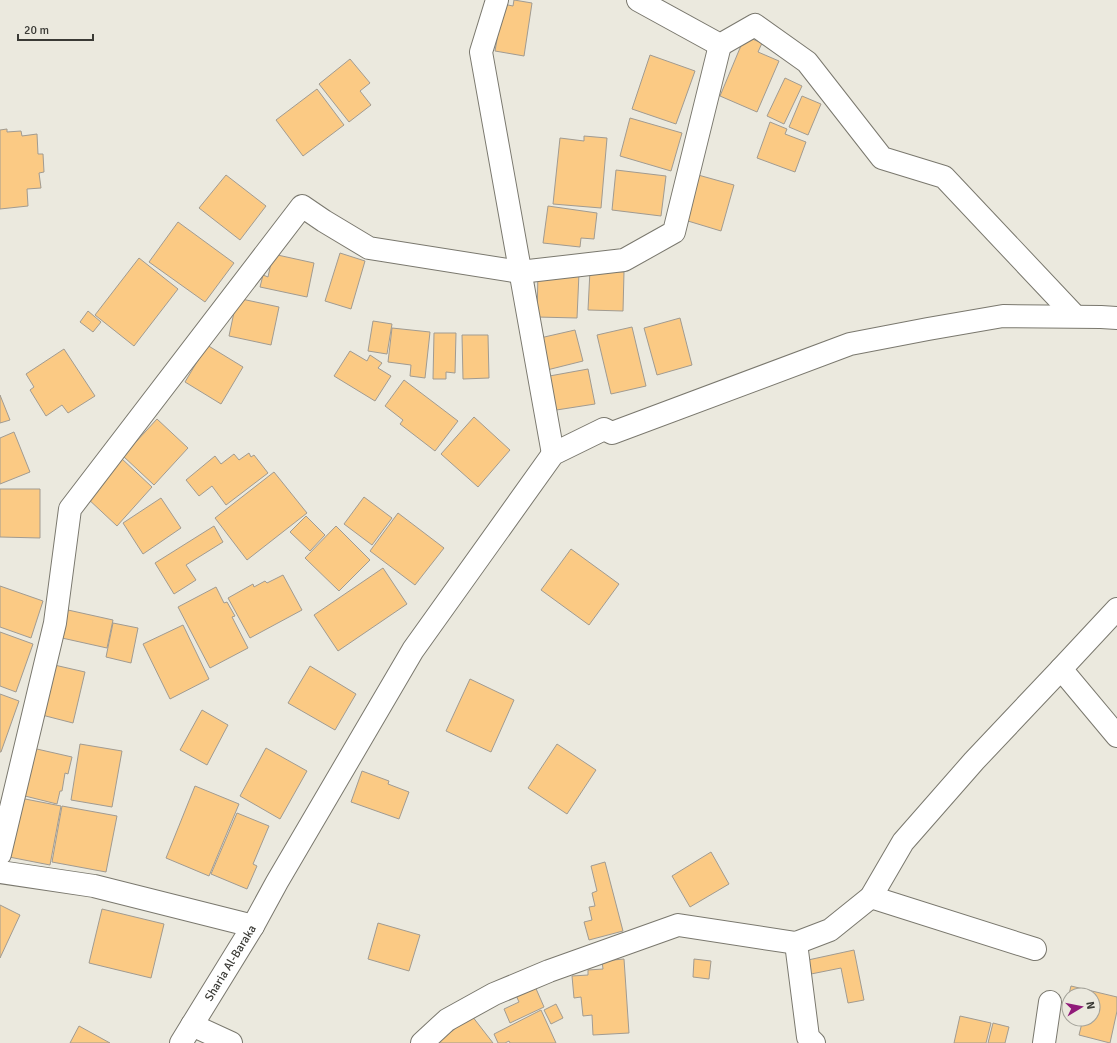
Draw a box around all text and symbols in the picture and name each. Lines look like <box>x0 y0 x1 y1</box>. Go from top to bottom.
scale bar <box>18 16 93 42</box>
text: 20 m <box>24 23 49 38</box>
street label: Sharia Al-Baraka <box>201 922 259 1004</box>
north arrow <box>1061 987 1101 1027</box>
text: N <box>1083 1000 1097 1010</box>

